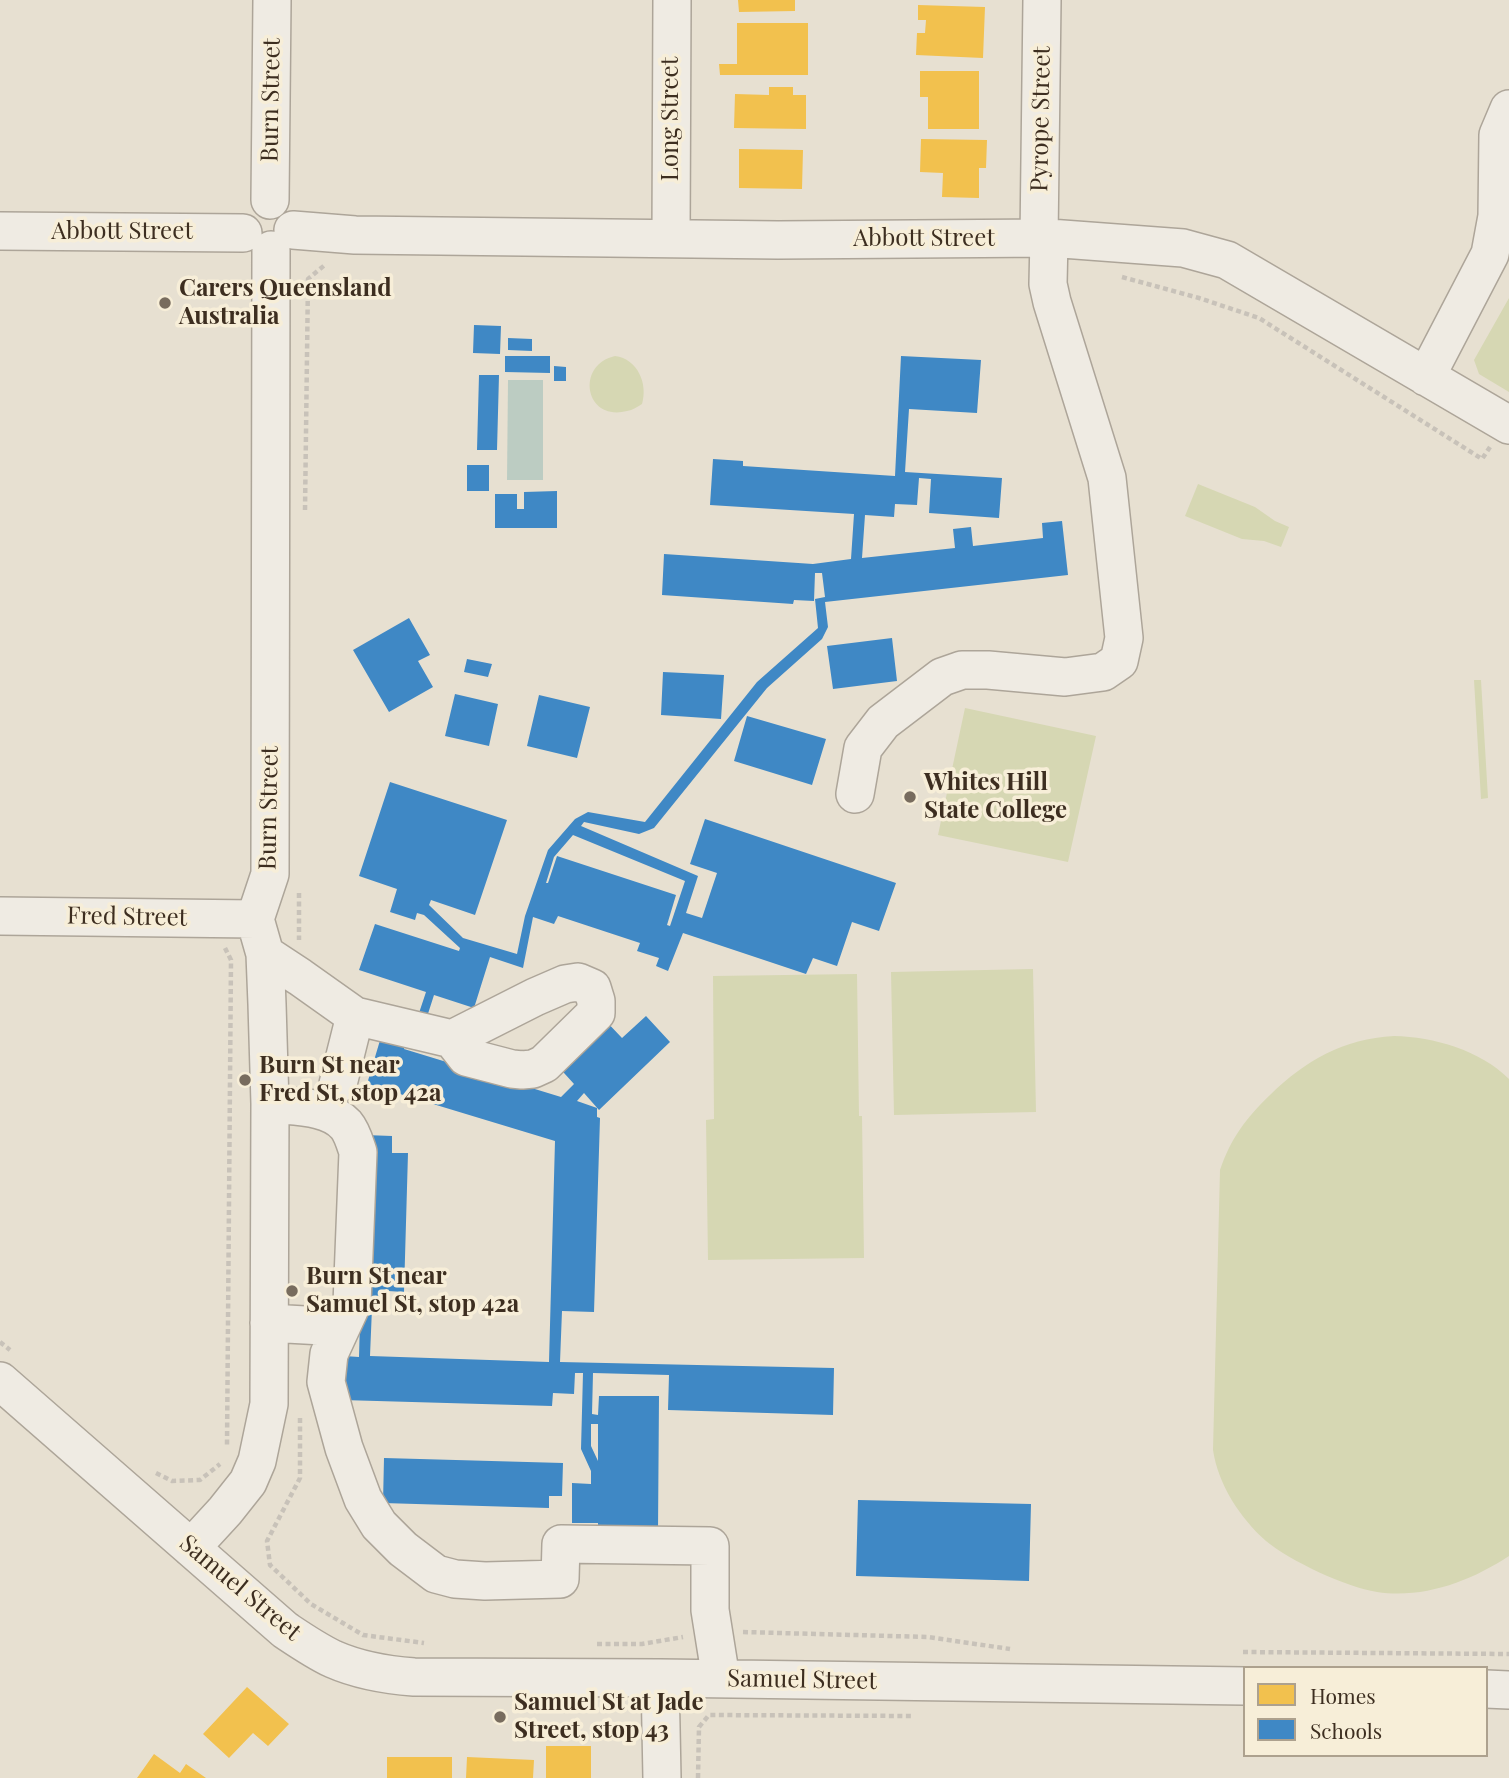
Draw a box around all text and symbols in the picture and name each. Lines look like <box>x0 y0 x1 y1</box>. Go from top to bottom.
street label: Burn Street <box>256 38 286 162</box>
street label: Pyrope Street <box>1025 46 1057 192</box>
street label: Long Street <box>657 57 685 181</box>
street label: Abbott Street <box>51 218 193 246</box>
street label: Abbott Street <box>853 225 995 253</box>
place label: Carers Queensland Australia <box>179 275 391 331</box>
marker: Carers Queensland Australia <box>157 295 173 311</box>
street label: Burn Street <box>254 746 284 870</box>
place label: Whites Hill State College <box>924 769 1067 825</box>
marker: Whites Hill State College <box>902 789 918 805</box>
street label: Fred Street <box>67 902 187 932</box>
place label: Burn St near Fred St, stop 42a <box>259 1052 441 1108</box>
marker: Burn St near Fred St, stop 42a <box>237 1072 253 1088</box>
place label: Burn St near Samuel St, stop 42a <box>306 1263 519 1319</box>
marker: Burn St near Samuel St, stop 42a <box>284 1283 300 1299</box>
street label: Samuel Street <box>173 1529 307 1647</box>
street label: Samuel Street <box>727 1664 877 1696</box>
legend <box>1243 1666 1488 1757</box>
text: Homes <box>1310 1681 1376 1709</box>
place label: Samuel St at Jade Street, stop 43 <box>514 1689 704 1745</box>
marker: Samuel St at Jade Street, stop 43 <box>492 1709 508 1725</box>
text: Schools <box>1310 1716 1382 1744</box>

